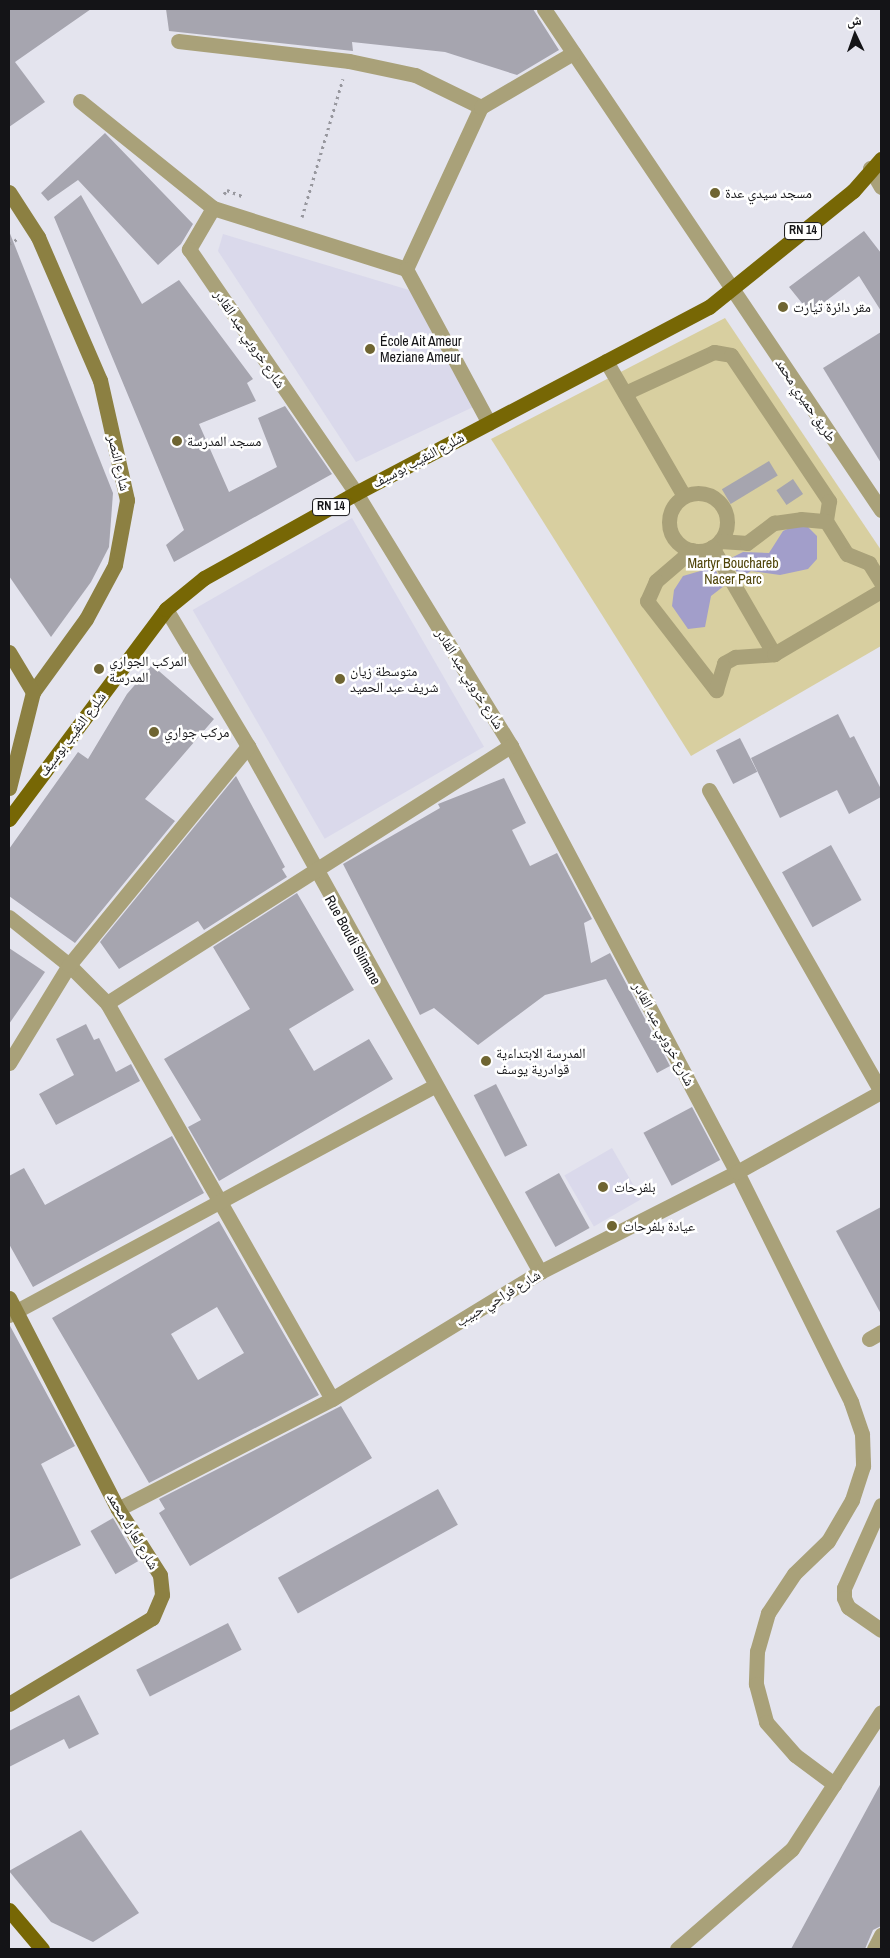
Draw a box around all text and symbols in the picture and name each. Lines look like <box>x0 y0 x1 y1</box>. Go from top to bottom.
north arrow <box>830 10 880 60</box>
text: ش <box>846 11 862 29</box>
place label: مسجد سيدي عدة <box>725 185 812 201</box>
marker: مسجد سيدي عدة <box>709 187 721 199</box>
road number: RN 14 <box>783 222 823 240</box>
street label: شارع خروبي عبد القادر <box>211 287 289 391</box>
place label: مقر دائرة تيارت <box>793 299 871 315</box>
marker: مقر دائرة تيارت <box>777 301 789 313</box>
place label: École Ait Ameur Meziane Ameur <box>380 333 463 366</box>
marker: École Ait Ameur Meziane Ameur <box>364 343 376 355</box>
street label: طريق حميري محمد <box>772 355 840 445</box>
street label: شلرع النقيب بوسيف <box>369 429 467 491</box>
street label: شارع النصر <box>104 433 134 493</box>
place label: مسجد المدرسة <box>187 433 261 449</box>
marker: مسجد المدرسة <box>171 435 183 447</box>
road number: RN 14 <box>311 498 351 516</box>
park label: Martyr Bouchareb Nacer Parc <box>687 555 779 588</box>
street label: شارع خروبي عبد القادر <box>432 626 508 732</box>
place label: المركب الجواري المدرسة <box>109 653 187 686</box>
marker: المركب الجواري المدرسة <box>93 663 105 675</box>
place label: متوسطة زيان شريف عبد الحميد <box>350 663 438 696</box>
marker: متوسطة زيان شريف عبد الحميد <box>334 673 346 685</box>
street label: شلرع النقيب بوسيف <box>35 688 109 780</box>
place label: مركب جواري <box>164 724 229 740</box>
marker: مركب جواري <box>148 726 160 738</box>
street label: Rue Boudi Slimane <box>322 892 384 988</box>
street label: شارع خروبي عبد القادر <box>630 979 698 1089</box>
place label: المدرسة الابتداءية قوادرية يوسف <box>496 1045 586 1078</box>
marker: المدرسة الابتداءية قوادرية يوسف <box>480 1055 492 1067</box>
place label: بلفرحات <box>614 1179 656 1195</box>
marker: بلفرحات <box>596 1180 610 1194</box>
place label: عيادة بلفرحات <box>623 1218 695 1234</box>
marker: عيادة بلفرحات <box>605 1219 619 1233</box>
street label: شارع فراحي حبيب <box>453 1266 543 1330</box>
street label: شارع لعارك محمد <box>103 1490 163 1572</box>

